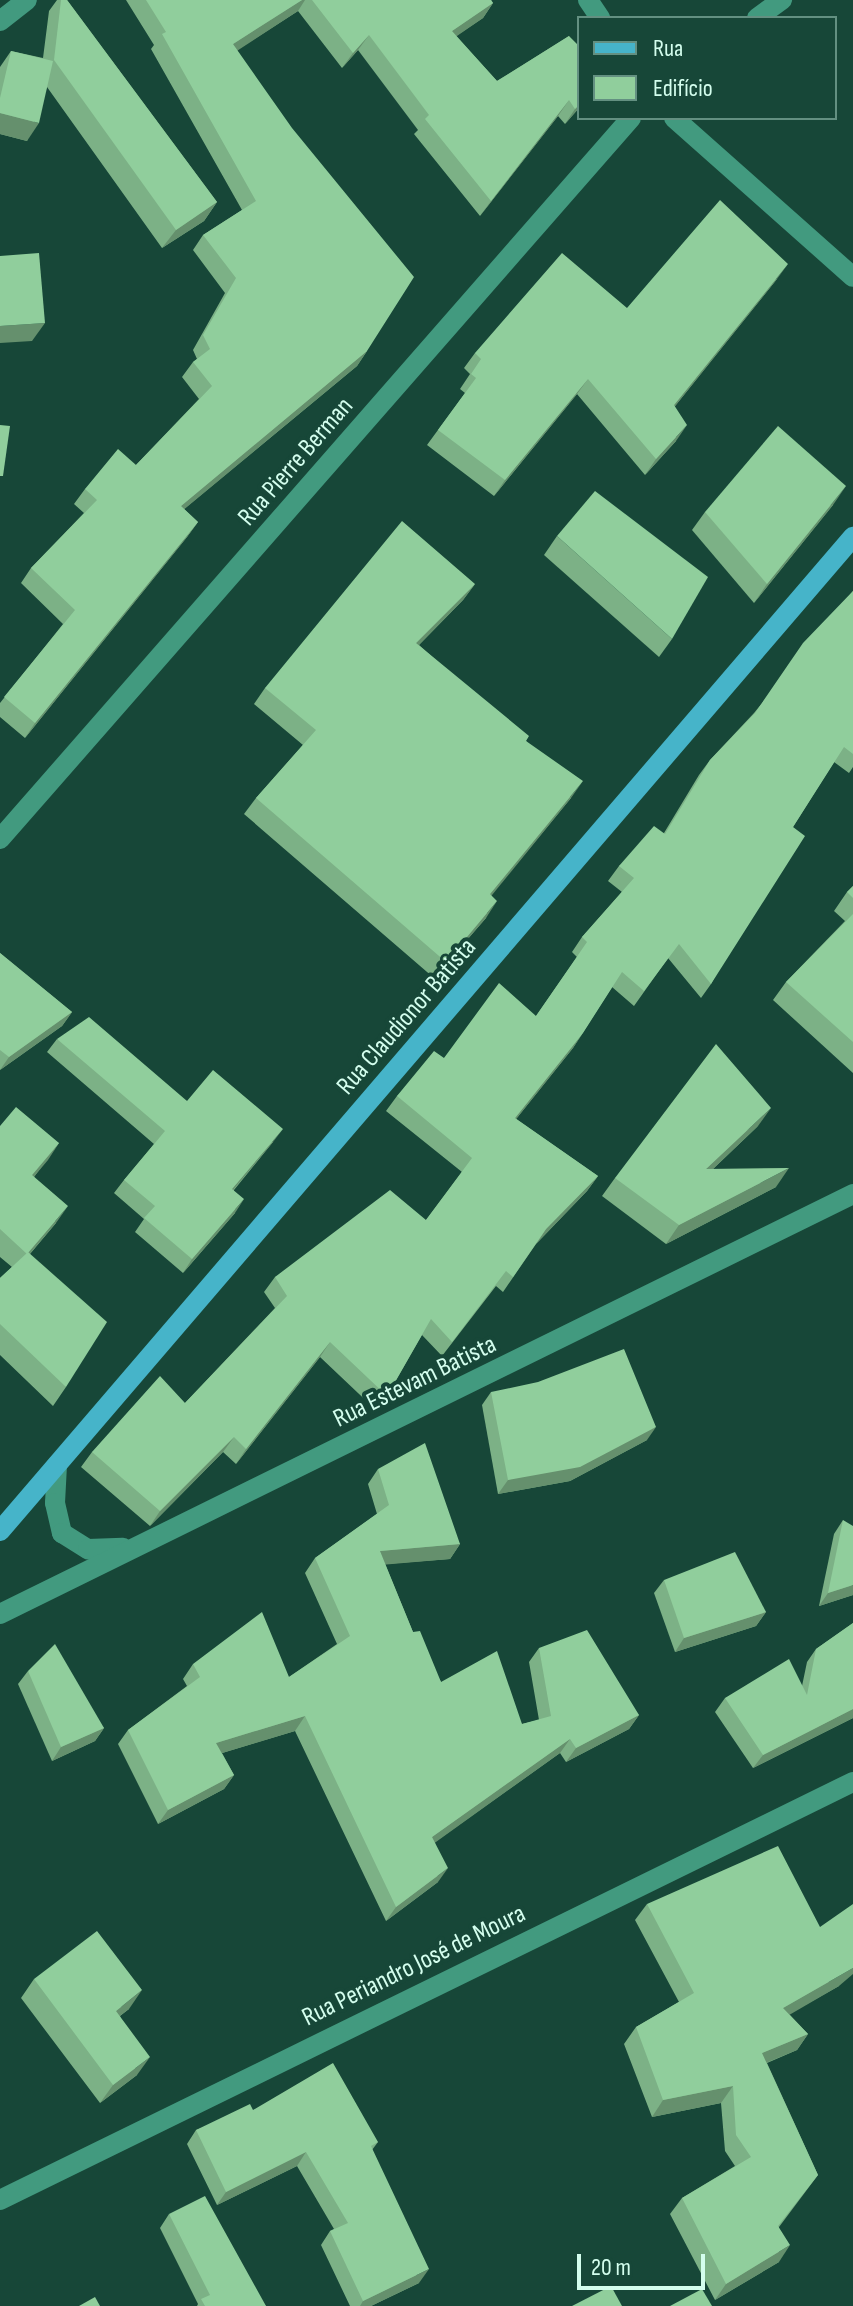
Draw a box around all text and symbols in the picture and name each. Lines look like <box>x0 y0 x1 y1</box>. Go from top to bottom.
legend <box>577 16 837 120</box>
text: Rua <box>653 34 683 63</box>
text: Edifício <box>653 74 713 103</box>
street label: Rua Pierre Berman <box>232 392 360 532</box>
street label: Rua Claudionor Batista <box>331 932 483 1102</box>
street label: Rua Estevam Batista <box>329 1329 501 1435</box>
street label: Rua Periandro José de Moura <box>297 1898 531 2034</box>
scale bar <box>581 2238 709 2288</box>
text: 20 m <box>591 2253 631 2282</box>

